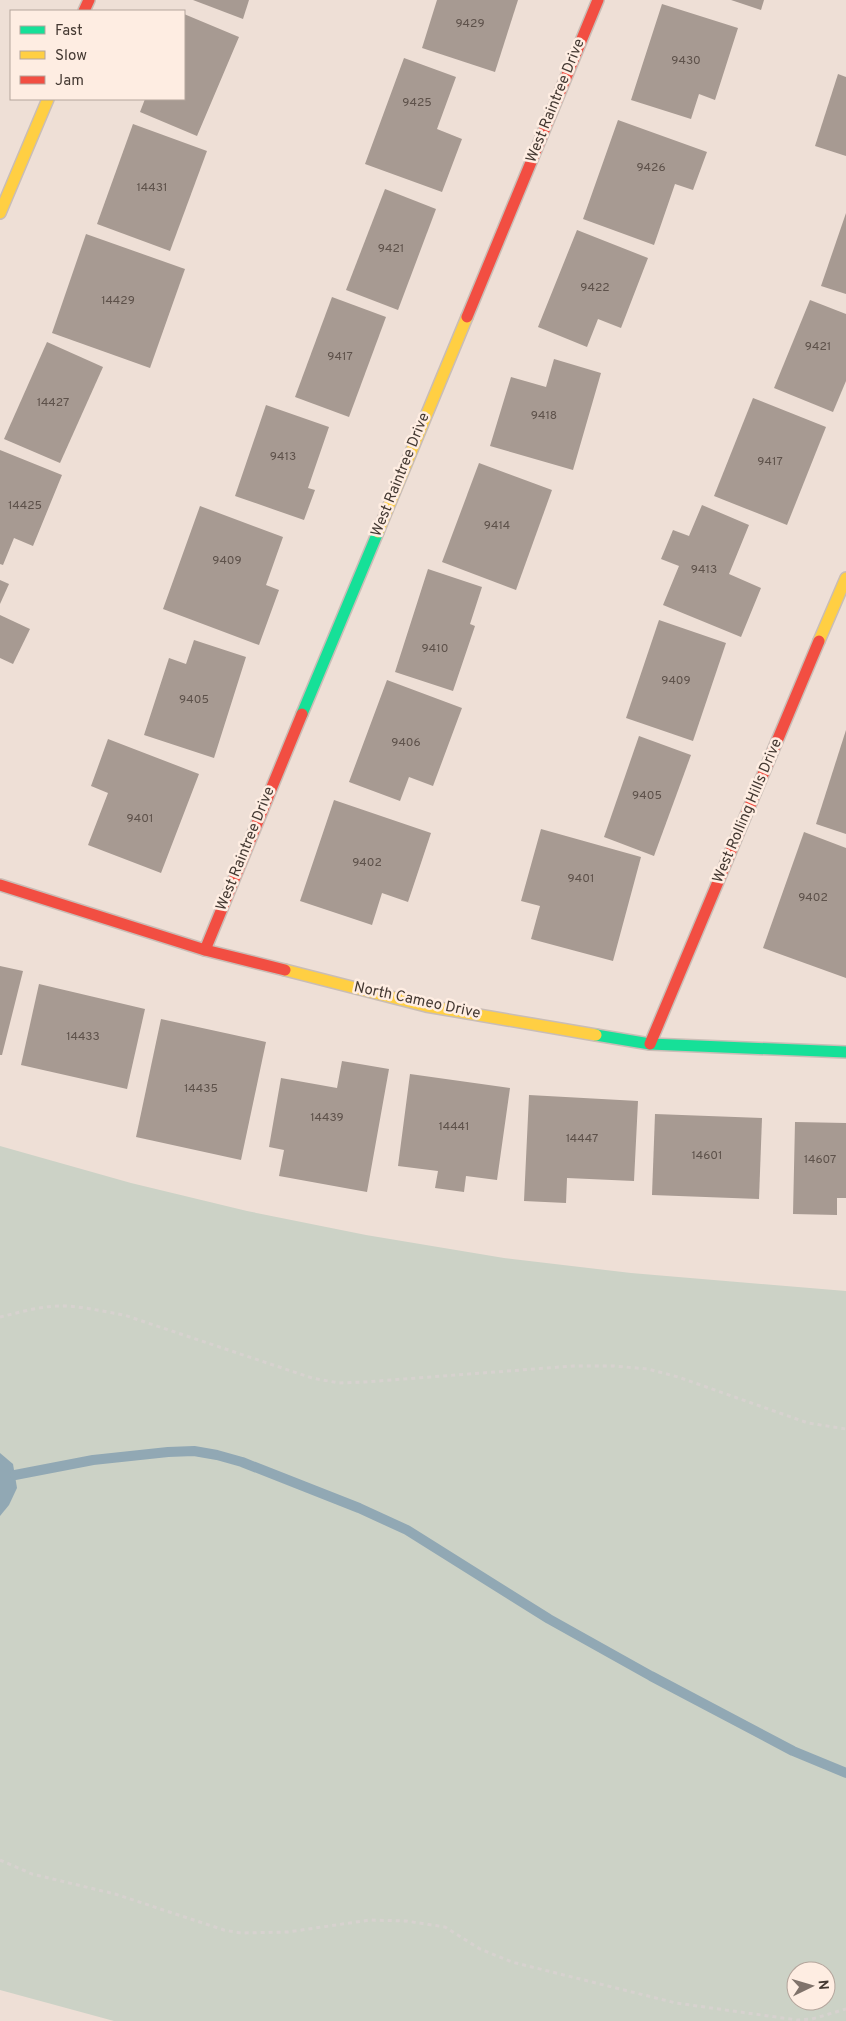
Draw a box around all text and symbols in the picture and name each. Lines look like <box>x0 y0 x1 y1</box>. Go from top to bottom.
legend <box>10 10 185 100</box>
house number: 9429 <box>455 16 485 32</box>
text: Fast <box>55 22 83 41</box>
street label: West Raintree Drive <box>522 36 590 166</box>
text: Slow <box>55 47 87 66</box>
house number: 9430 <box>671 53 701 69</box>
text: Jam <box>55 72 84 91</box>
house number: 9425 <box>402 95 432 111</box>
house number: 9426 <box>636 160 666 176</box>
house number: 14431 <box>137 180 167 196</box>
house number: 9421 <box>378 241 404 257</box>
house number: 9422 <box>580 280 610 296</box>
house number: 14429 <box>101 293 135 309</box>
house number: 9421 <box>805 339 831 355</box>
house number: 9417 <box>327 349 353 365</box>
house number: 14427 <box>37 395 69 411</box>
house number: 9418 <box>531 408 557 424</box>
street label: West Raintree Drive <box>367 410 435 540</box>
house number: 9413 <box>270 449 296 465</box>
house number: 9417 <box>757 454 783 470</box>
house number: 14425 <box>8 498 42 514</box>
house number: 9414 <box>484 518 510 534</box>
house number: 9409 <box>212 553 242 569</box>
house number: 9413 <box>691 562 717 578</box>
house number: 9410 <box>422 641 448 657</box>
house number: 9409 <box>661 673 691 689</box>
house number: 9405 <box>179 692 209 708</box>
house number: 9406 <box>391 735 421 751</box>
street label: West Rolling Hills Drive <box>709 736 787 886</box>
street label: West Raintree Drive <box>212 784 280 914</box>
house number: 9405 <box>632 788 662 804</box>
house number: 9401 <box>127 811 153 827</box>
house number: 9402 <box>352 855 382 871</box>
house number: 9401 <box>568 871 594 887</box>
house number: 9402 <box>798 890 828 906</box>
street label: North Cameo Drive <box>352 978 482 1024</box>
house number: 14433 <box>66 1029 100 1045</box>
house number: 14435 <box>184 1081 218 1097</box>
house number: 14439 <box>310 1110 344 1126</box>
house number: 14441 <box>438 1119 470 1135</box>
house number: 14447 <box>566 1131 598 1147</box>
house number: 14601 <box>691 1148 723 1164</box>
house number: 14607 <box>804 1152 836 1168</box>
north arrow <box>786 1961 836 2011</box>
text: N <box>814 1979 831 1991</box>

